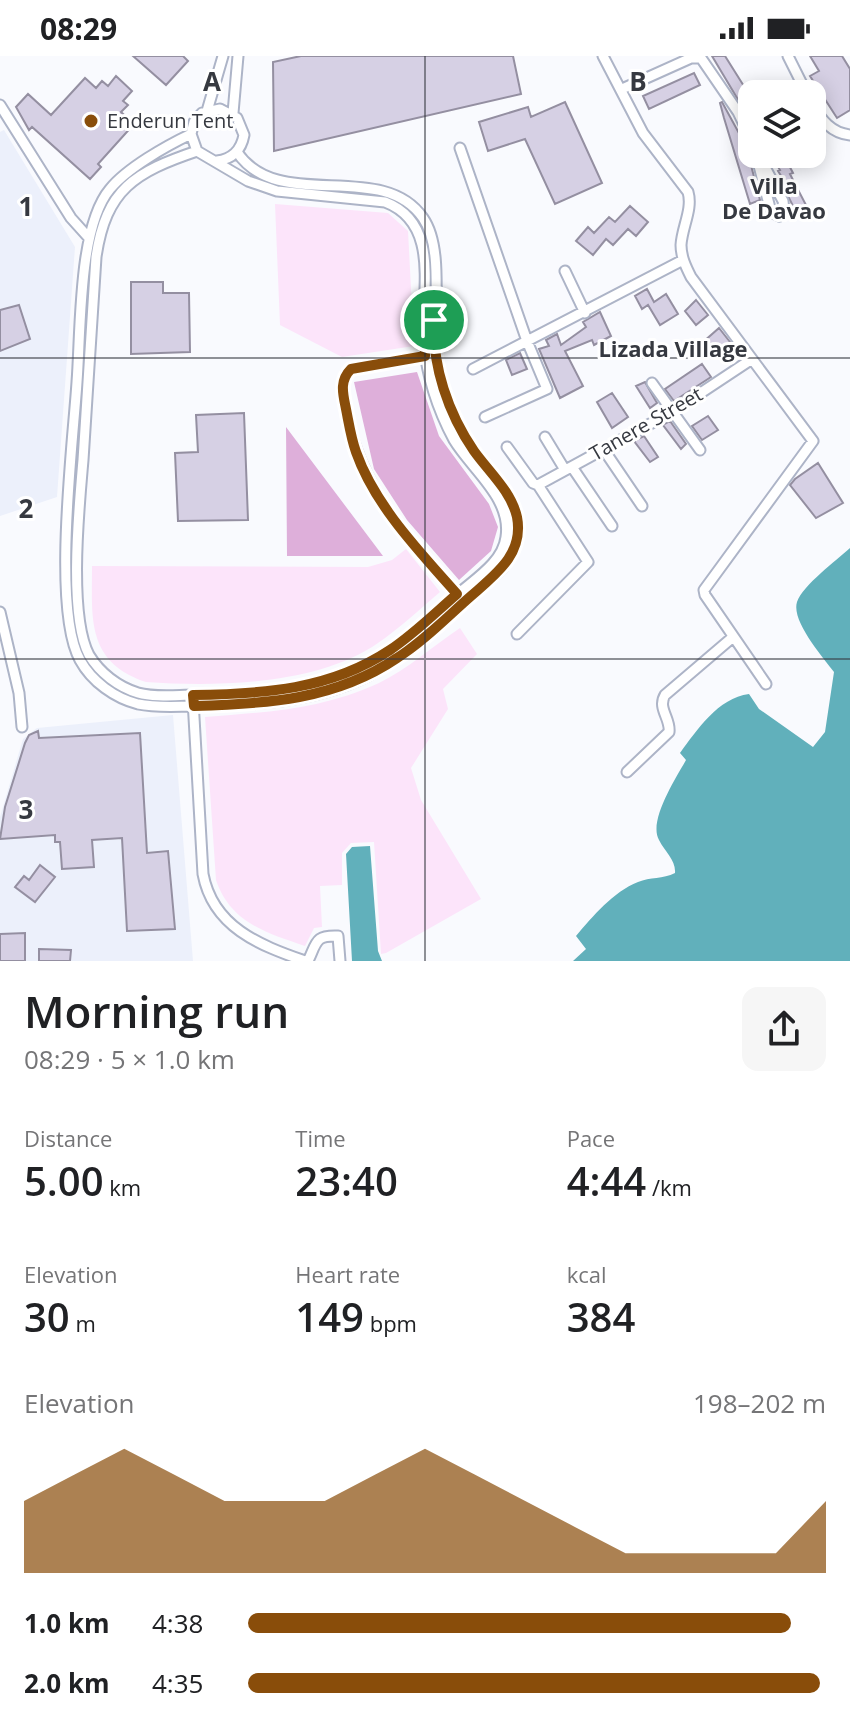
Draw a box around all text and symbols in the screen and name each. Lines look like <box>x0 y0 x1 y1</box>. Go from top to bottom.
text: 08:29 <box>40 8 117 49</box>
text: A <box>203 63 221 99</box>
text: B <box>629 63 647 99</box>
map controls <box>738 80 826 168</box>
button: layers <box>738 80 826 168</box>
place label: Enderun Tent <box>107 107 233 134</box>
marker: Enderun Tent <box>82 112 100 130</box>
district label: Villa De Davao <box>722 170 826 225</box>
text: 1 <box>19 188 33 224</box>
pin <box>400 286 468 354</box>
icon: arrive <box>412 298 456 342</box>
district label: Lizada Village <box>598 333 748 363</box>
street label: Tanere Street <box>584 380 707 467</box>
text: 2 <box>19 490 34 526</box>
text: 3 <box>19 791 33 827</box>
text: Morning run <box>24 981 289 1041</box>
button: share <box>742 987 826 1071</box>
text: 08:29 · 5 × 1.0 km <box>24 1041 235 1077</box>
text: Distance <box>24 1123 112 1153</box>
text: Time <box>295 1123 346 1153</box>
text: Pace <box>567 1123 615 1153</box>
text: 5.00 <box>24 1153 104 1208</box>
text: 23:40 <box>295 1153 398 1208</box>
text: 4:44 <box>567 1153 646 1208</box>
text: km <box>104 1172 141 1202</box>
text: /km <box>646 1172 692 1202</box>
text: Elevation <box>24 1259 117 1289</box>
text: Heart rate <box>295 1259 400 1289</box>
text: kcal <box>567 1259 607 1289</box>
text: 30 <box>24 1289 70 1344</box>
text: 149 <box>295 1289 364 1344</box>
text: 384 <box>567 1289 635 1344</box>
text: m <box>70 1308 96 1338</box>
text: bpm <box>364 1308 417 1338</box>
text: Elevation <box>24 1385 134 1421</box>
text: 198–202 m <box>693 1385 826 1421</box>
text: 1.0 km <box>24 1605 110 1641</box>
text: 4:38 <box>152 1605 203 1641</box>
text: 2.0 km <box>24 1665 110 1701</box>
text: 4:35 <box>152 1665 203 1701</box>

